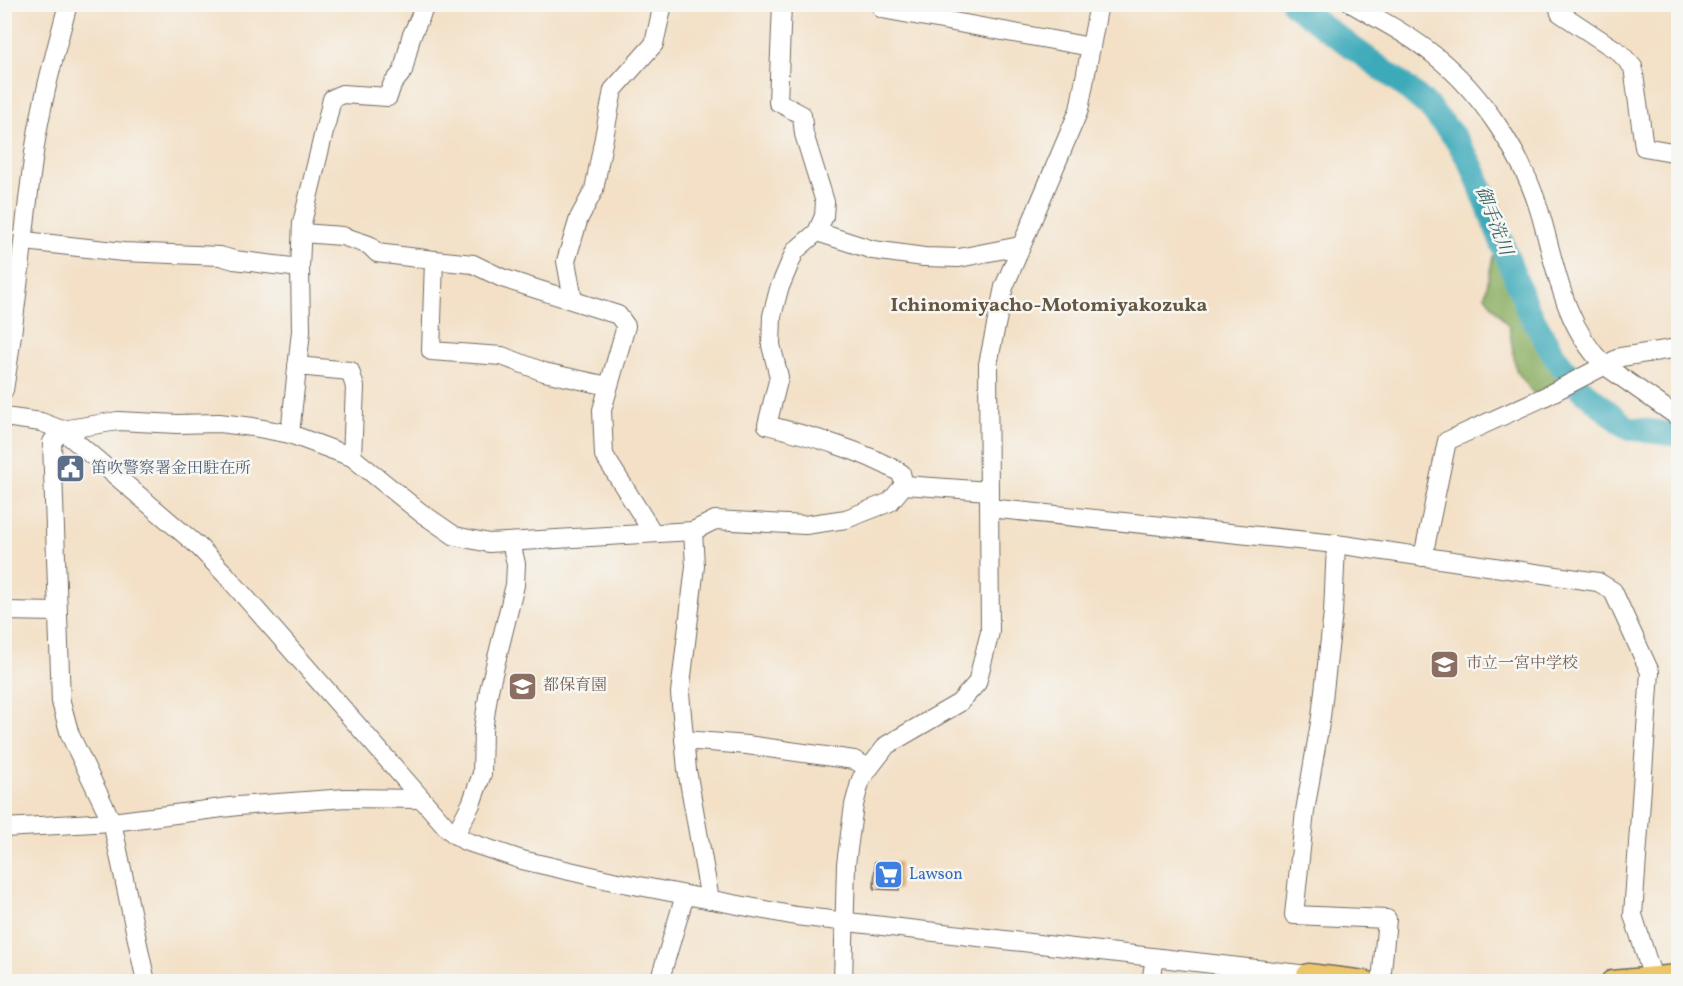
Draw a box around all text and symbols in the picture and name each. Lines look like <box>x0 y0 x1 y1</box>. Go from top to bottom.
water label: 御手洗川 <box>1468 183 1518 261</box>
district label: Ichinomiyacho-Motomiyakozuka <box>891 292 1207 320</box>
public building icon: 笛吹警察署金田駐在所 <box>54 453 86 485</box>
place label: 笛吹警察署金田駐在所 <box>91 458 251 480</box>
school or university icon: 市立一宮中学校 <box>1429 648 1461 680</box>
place label: 市立一宮中学校 <box>1466 653 1578 675</box>
school or university icon: 都保育園 <box>506 670 538 702</box>
place label: 都保育園 <box>543 675 607 697</box>
supermarket icon: Lawson <box>872 859 904 891</box>
place label: Lawson <box>909 864 963 886</box>

